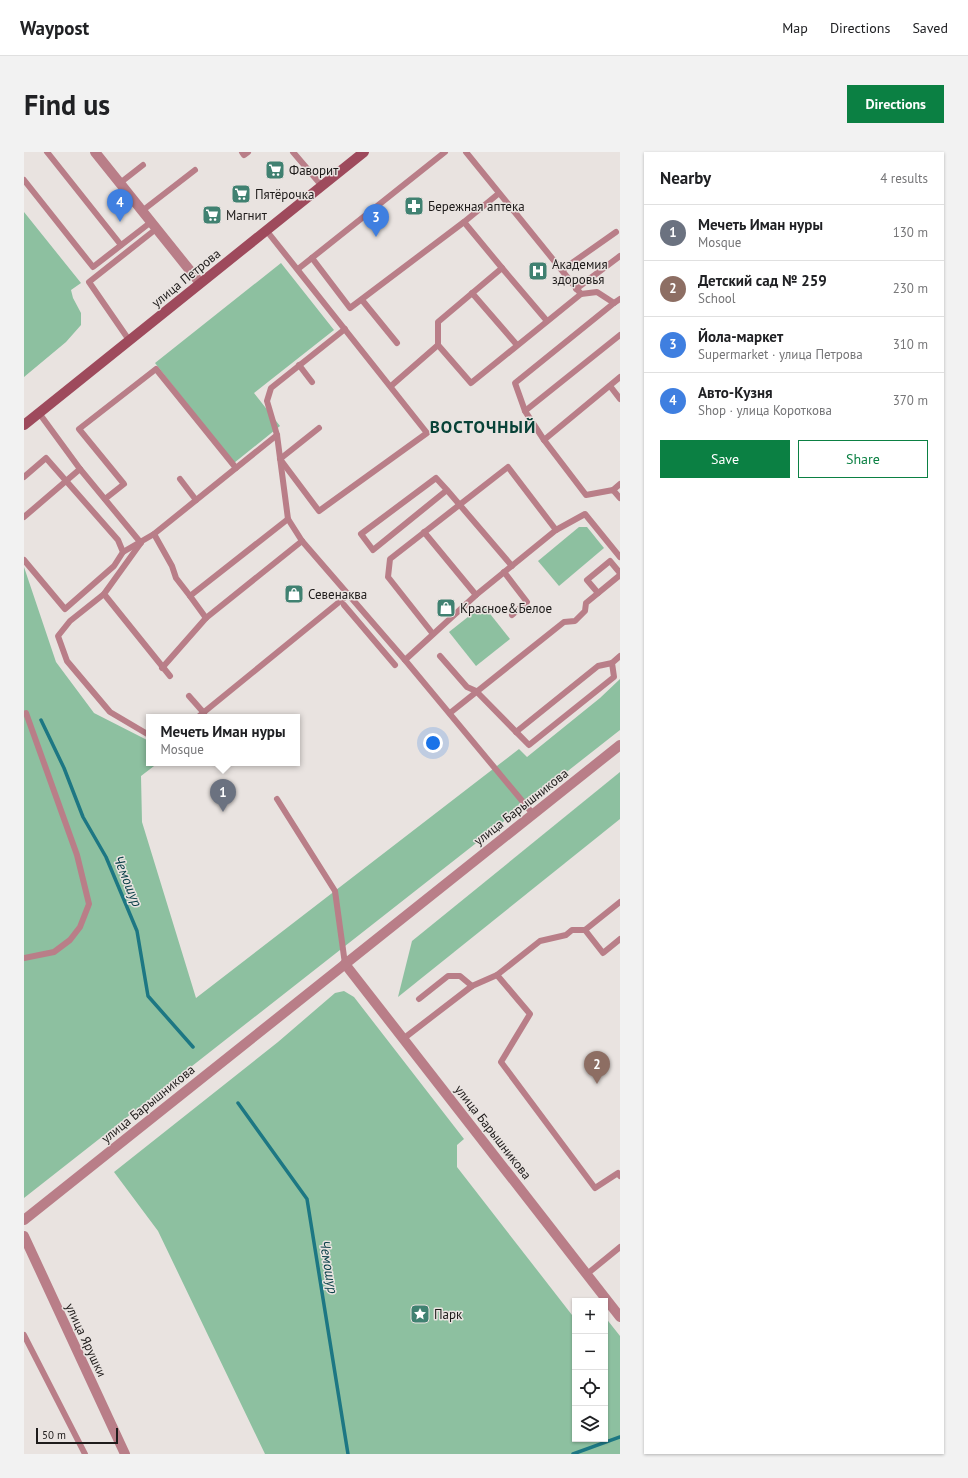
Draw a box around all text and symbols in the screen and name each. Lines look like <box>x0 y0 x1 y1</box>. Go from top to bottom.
text: Waypost <box>20 16 89 40</box>
text: Map <box>782 19 808 37</box>
text: Directions <box>830 19 890 37</box>
text: Saved <box>912 19 948 37</box>
button: Directions <box>847 85 944 123</box>
text: Find us <box>24 86 110 123</box>
supermarket icon: Фаворит <box>264 159 286 181</box>
place label: Фаворит <box>289 162 339 179</box>
text: Nearby <box>660 167 711 189</box>
text: 4 results <box>880 170 928 187</box>
supermarket icon: Пятёрочка <box>230 183 252 205</box>
place label: Пятёрочка <box>255 186 314 203</box>
pin: 4 <box>107 189 133 222</box>
pharmacy icon: Бережная аптека <box>403 195 425 217</box>
place label: Бережная аптека <box>428 198 525 215</box>
supermarket icon: Магнит <box>201 204 223 226</box>
pin: 3 <box>363 204 389 237</box>
place label: Магнит <box>226 207 268 224</box>
text: Мечеть Иман нуры <box>698 215 823 234</box>
text: 1 <box>669 224 677 241</box>
text: 130 m <box>893 224 928 241</box>
text: Mosque <box>698 234 741 251</box>
street label: улица Петрова <box>148 245 224 311</box>
place label: Академия здоровья <box>552 256 608 288</box>
hospital icon: Академия здоровья <box>527 260 549 282</box>
text: Детский сад № 259 <box>698 271 827 290</box>
text: 2 <box>669 280 677 297</box>
text: 230 m <box>893 280 928 297</box>
text: School <box>698 290 736 307</box>
text: Йола-маркет <box>698 327 783 346</box>
text: 3 <box>669 336 677 353</box>
text: 310 m <box>893 336 928 353</box>
text: Supermarket · улица Петрова <box>698 346 863 363</box>
text: Авто-Кузня <box>698 383 772 402</box>
text: 4 <box>669 392 677 409</box>
text: 370 m <box>893 392 928 409</box>
text: Shop · улица Короткова <box>698 402 832 419</box>
district label: ВОСТОЧНЫЙ <box>430 416 536 438</box>
button: Save <box>660 440 790 478</box>
button: Share <box>798 440 928 478</box>
shop icon: Севенаква <box>283 583 305 605</box>
place label: Севенаква <box>308 586 367 603</box>
shop icon: Красное&Белое <box>435 597 457 619</box>
place label: Красное&Белое <box>460 600 552 617</box>
popup <box>146 714 300 766</box>
text: Мечеть Иман нуры <box>161 722 285 741</box>
your location <box>423 733 443 753</box>
text: Mosque <box>161 741 204 758</box>
street label: улица Барышникова <box>470 765 572 849</box>
pin: 1 <box>210 779 236 812</box>
water label: Чемошур <box>110 853 146 909</box>
pin: 2 <box>584 1051 610 1084</box>
street label: улица Барышникова <box>98 1061 198 1147</box>
street label: улица Барышникова <box>451 1081 535 1183</box>
water label: Чемошур <box>316 1239 342 1295</box>
map controls <box>572 1298 608 1442</box>
button: + <box>572 1298 608 1334</box>
street label: улица Ярушки <box>61 1300 111 1380</box>
place icon: Парк <box>409 1303 431 1325</box>
place label: Парк <box>434 1306 463 1323</box>
button: − <box>572 1334 608 1370</box>
button: locate <box>572 1370 608 1406</box>
button: layers <box>572 1406 608 1442</box>
scale bar <box>36 1426 118 1445</box>
text: 50 m <box>42 1428 66 1442</box>

